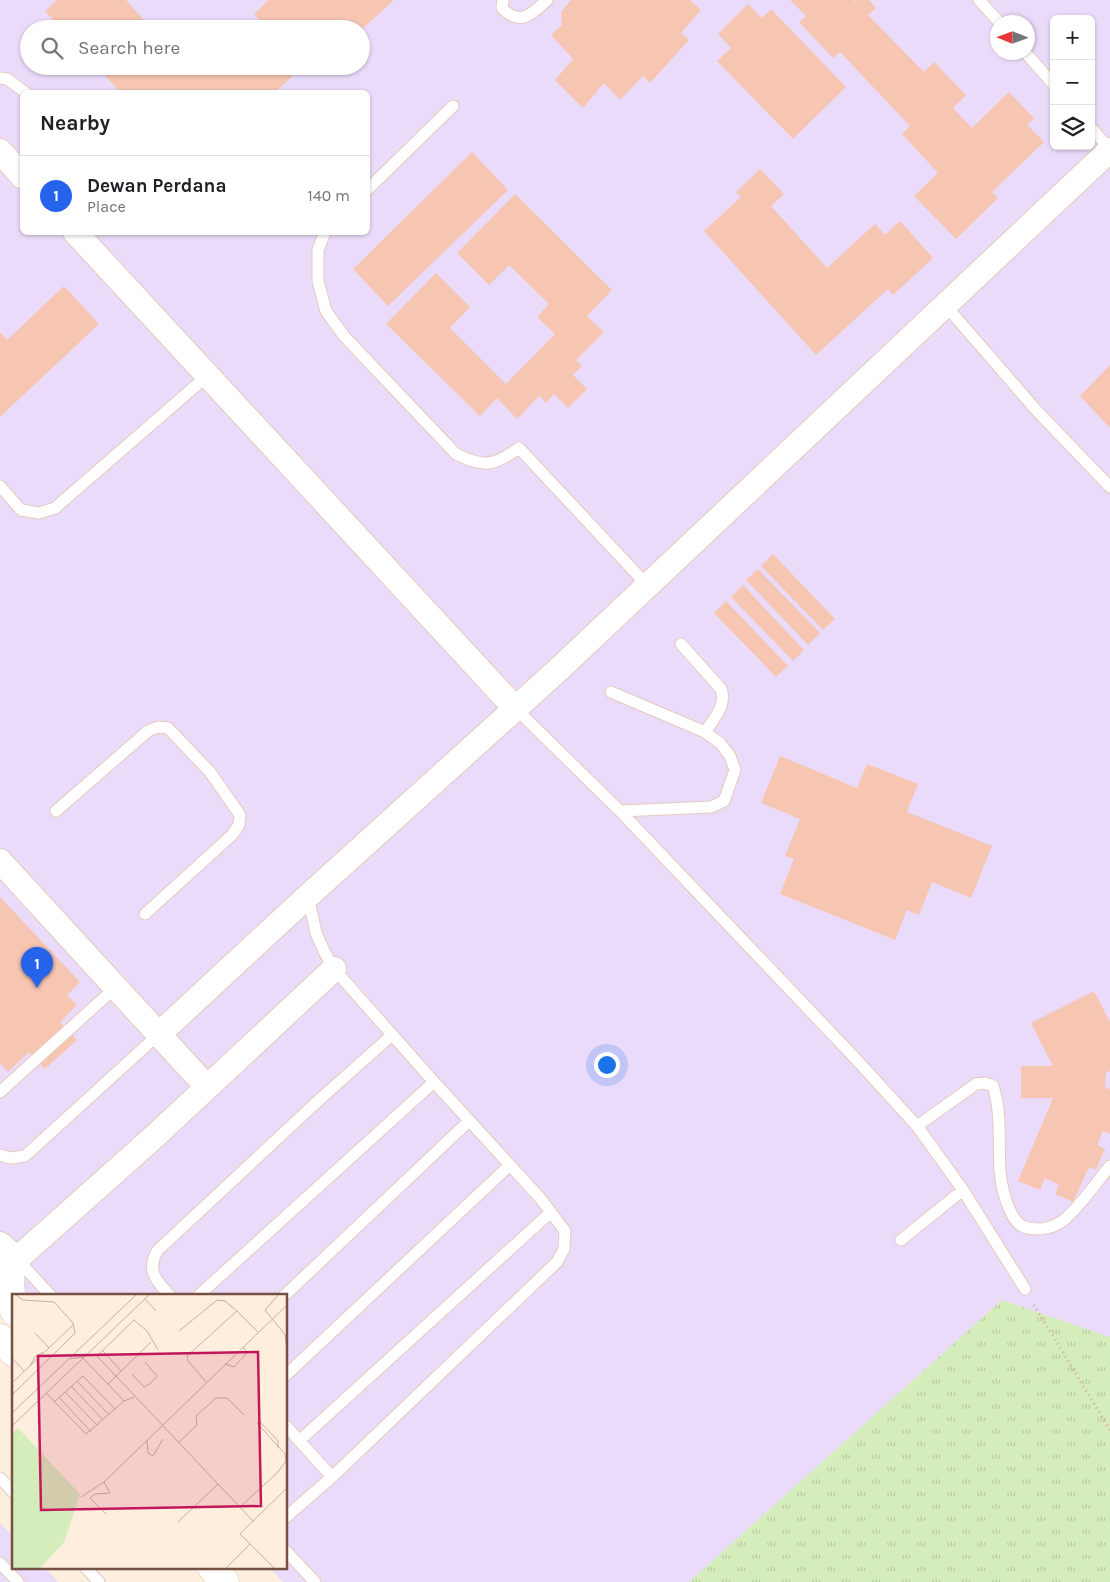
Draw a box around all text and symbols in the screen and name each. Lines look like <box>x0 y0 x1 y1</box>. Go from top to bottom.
north arrow <box>990 15 1035 60</box>
map controls <box>1050 15 1095 150</box>
button: + <box>1050 15 1095 60</box>
search box <box>20 20 370 75</box>
icon: search <box>38 34 66 62</box>
text: Search here <box>78 37 180 59</box>
button: − <box>1050 60 1095 105</box>
button: layers <box>1050 105 1095 150</box>
text: Nearby <box>40 111 110 135</box>
text: Dewan Perdana <box>87 175 227 197</box>
text: 1 <box>53 186 59 205</box>
text: 140 m <box>308 186 350 205</box>
text: Place <box>87 197 126 216</box>
pin: 1 <box>21 947 53 988</box>
your location <box>594 1052 620 1078</box>
inset map <box>12 1294 288 1570</box>

